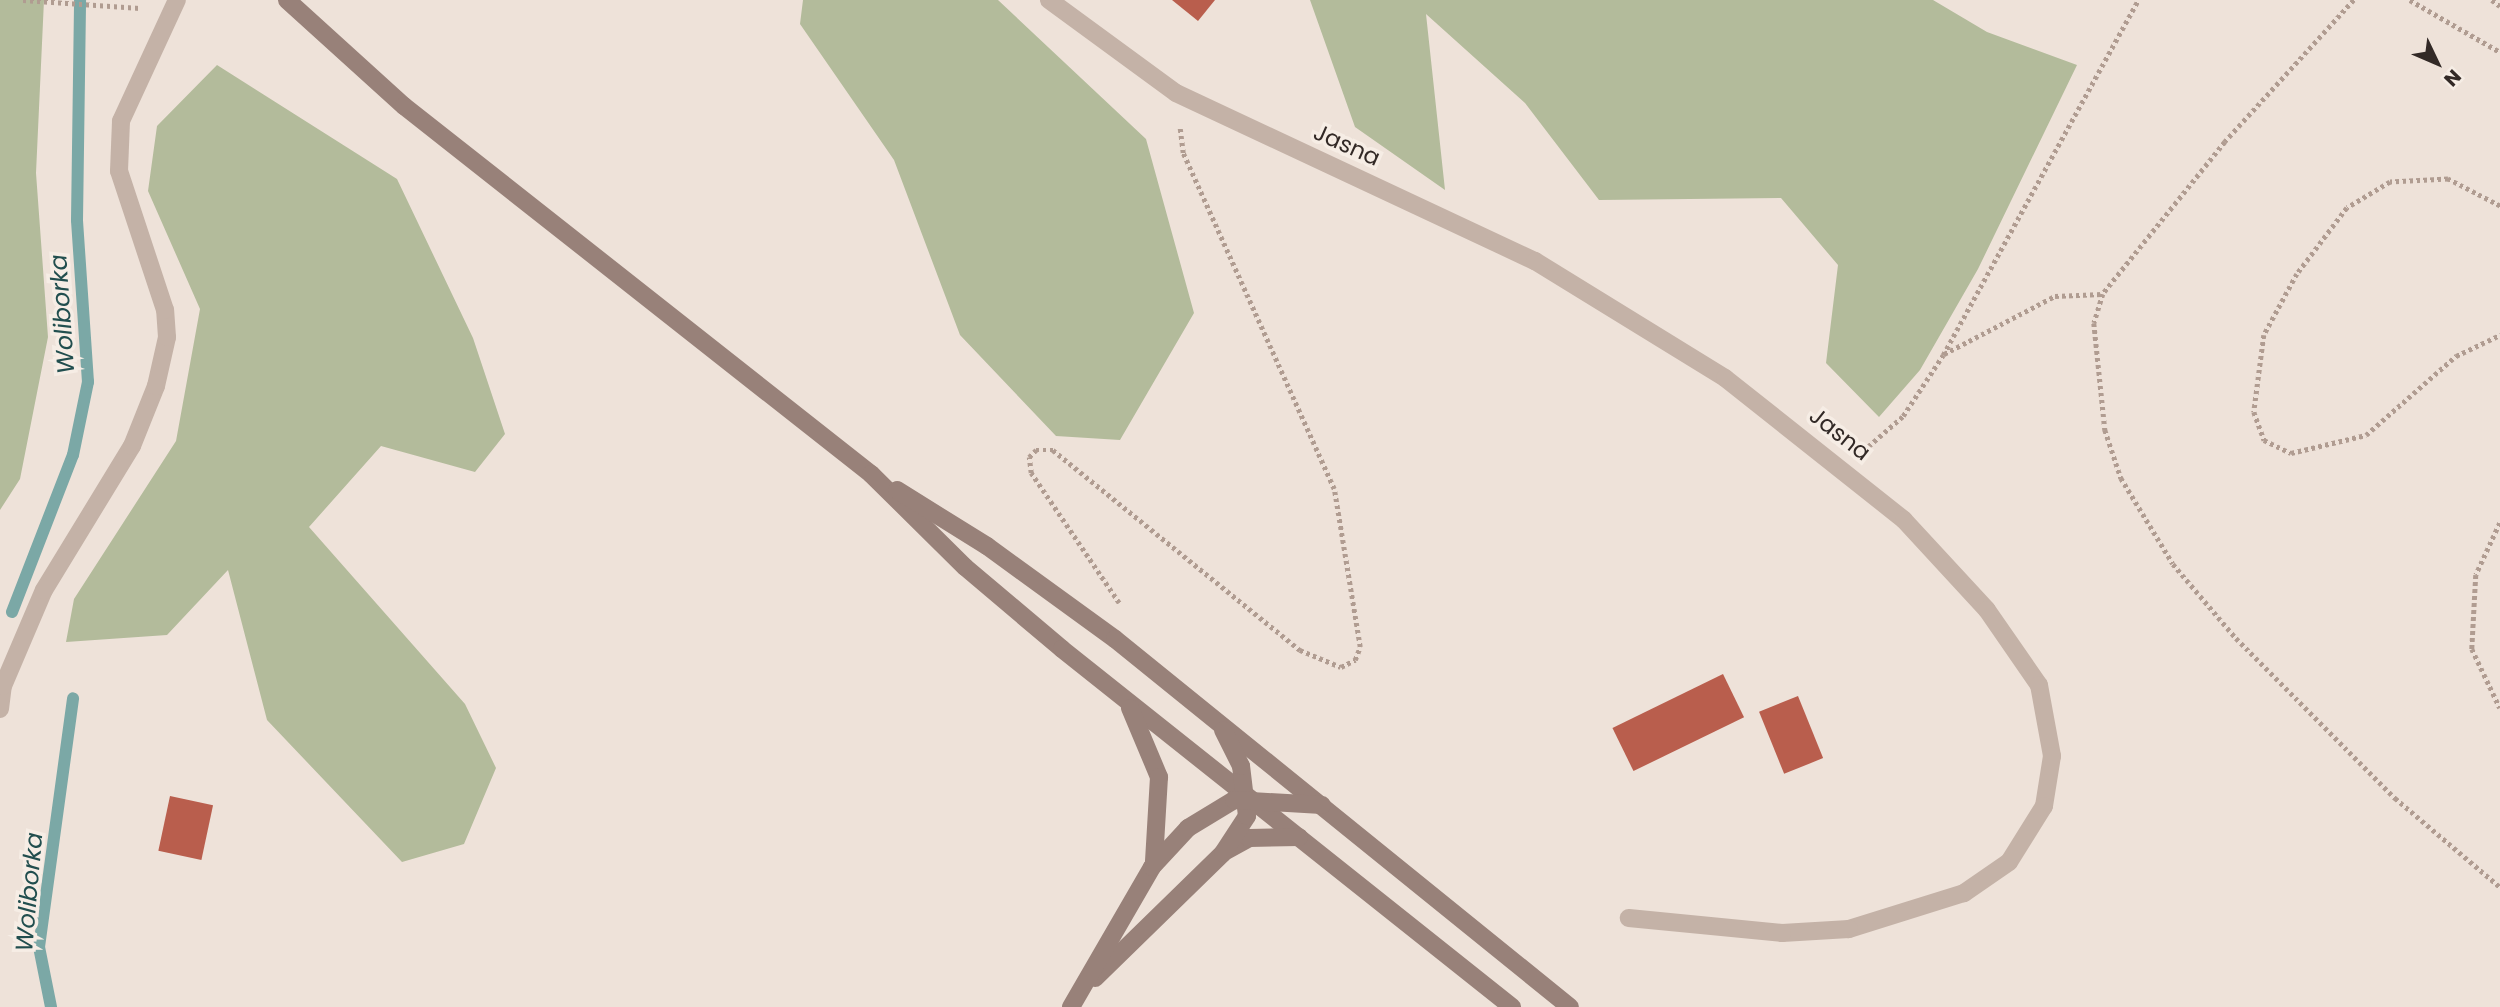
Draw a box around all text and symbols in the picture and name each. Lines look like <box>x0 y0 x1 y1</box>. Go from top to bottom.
north arrow <box>2402 28 2472 98</box>
text: N <box>2438 63 2467 92</box>
street label: Jasna <box>1309 118 1385 172</box>
water label: Woliborka <box>43 253 81 375</box>
street label: Jasna <box>1804 402 1876 466</box>
water label: Woliborka <box>9 831 49 953</box>

